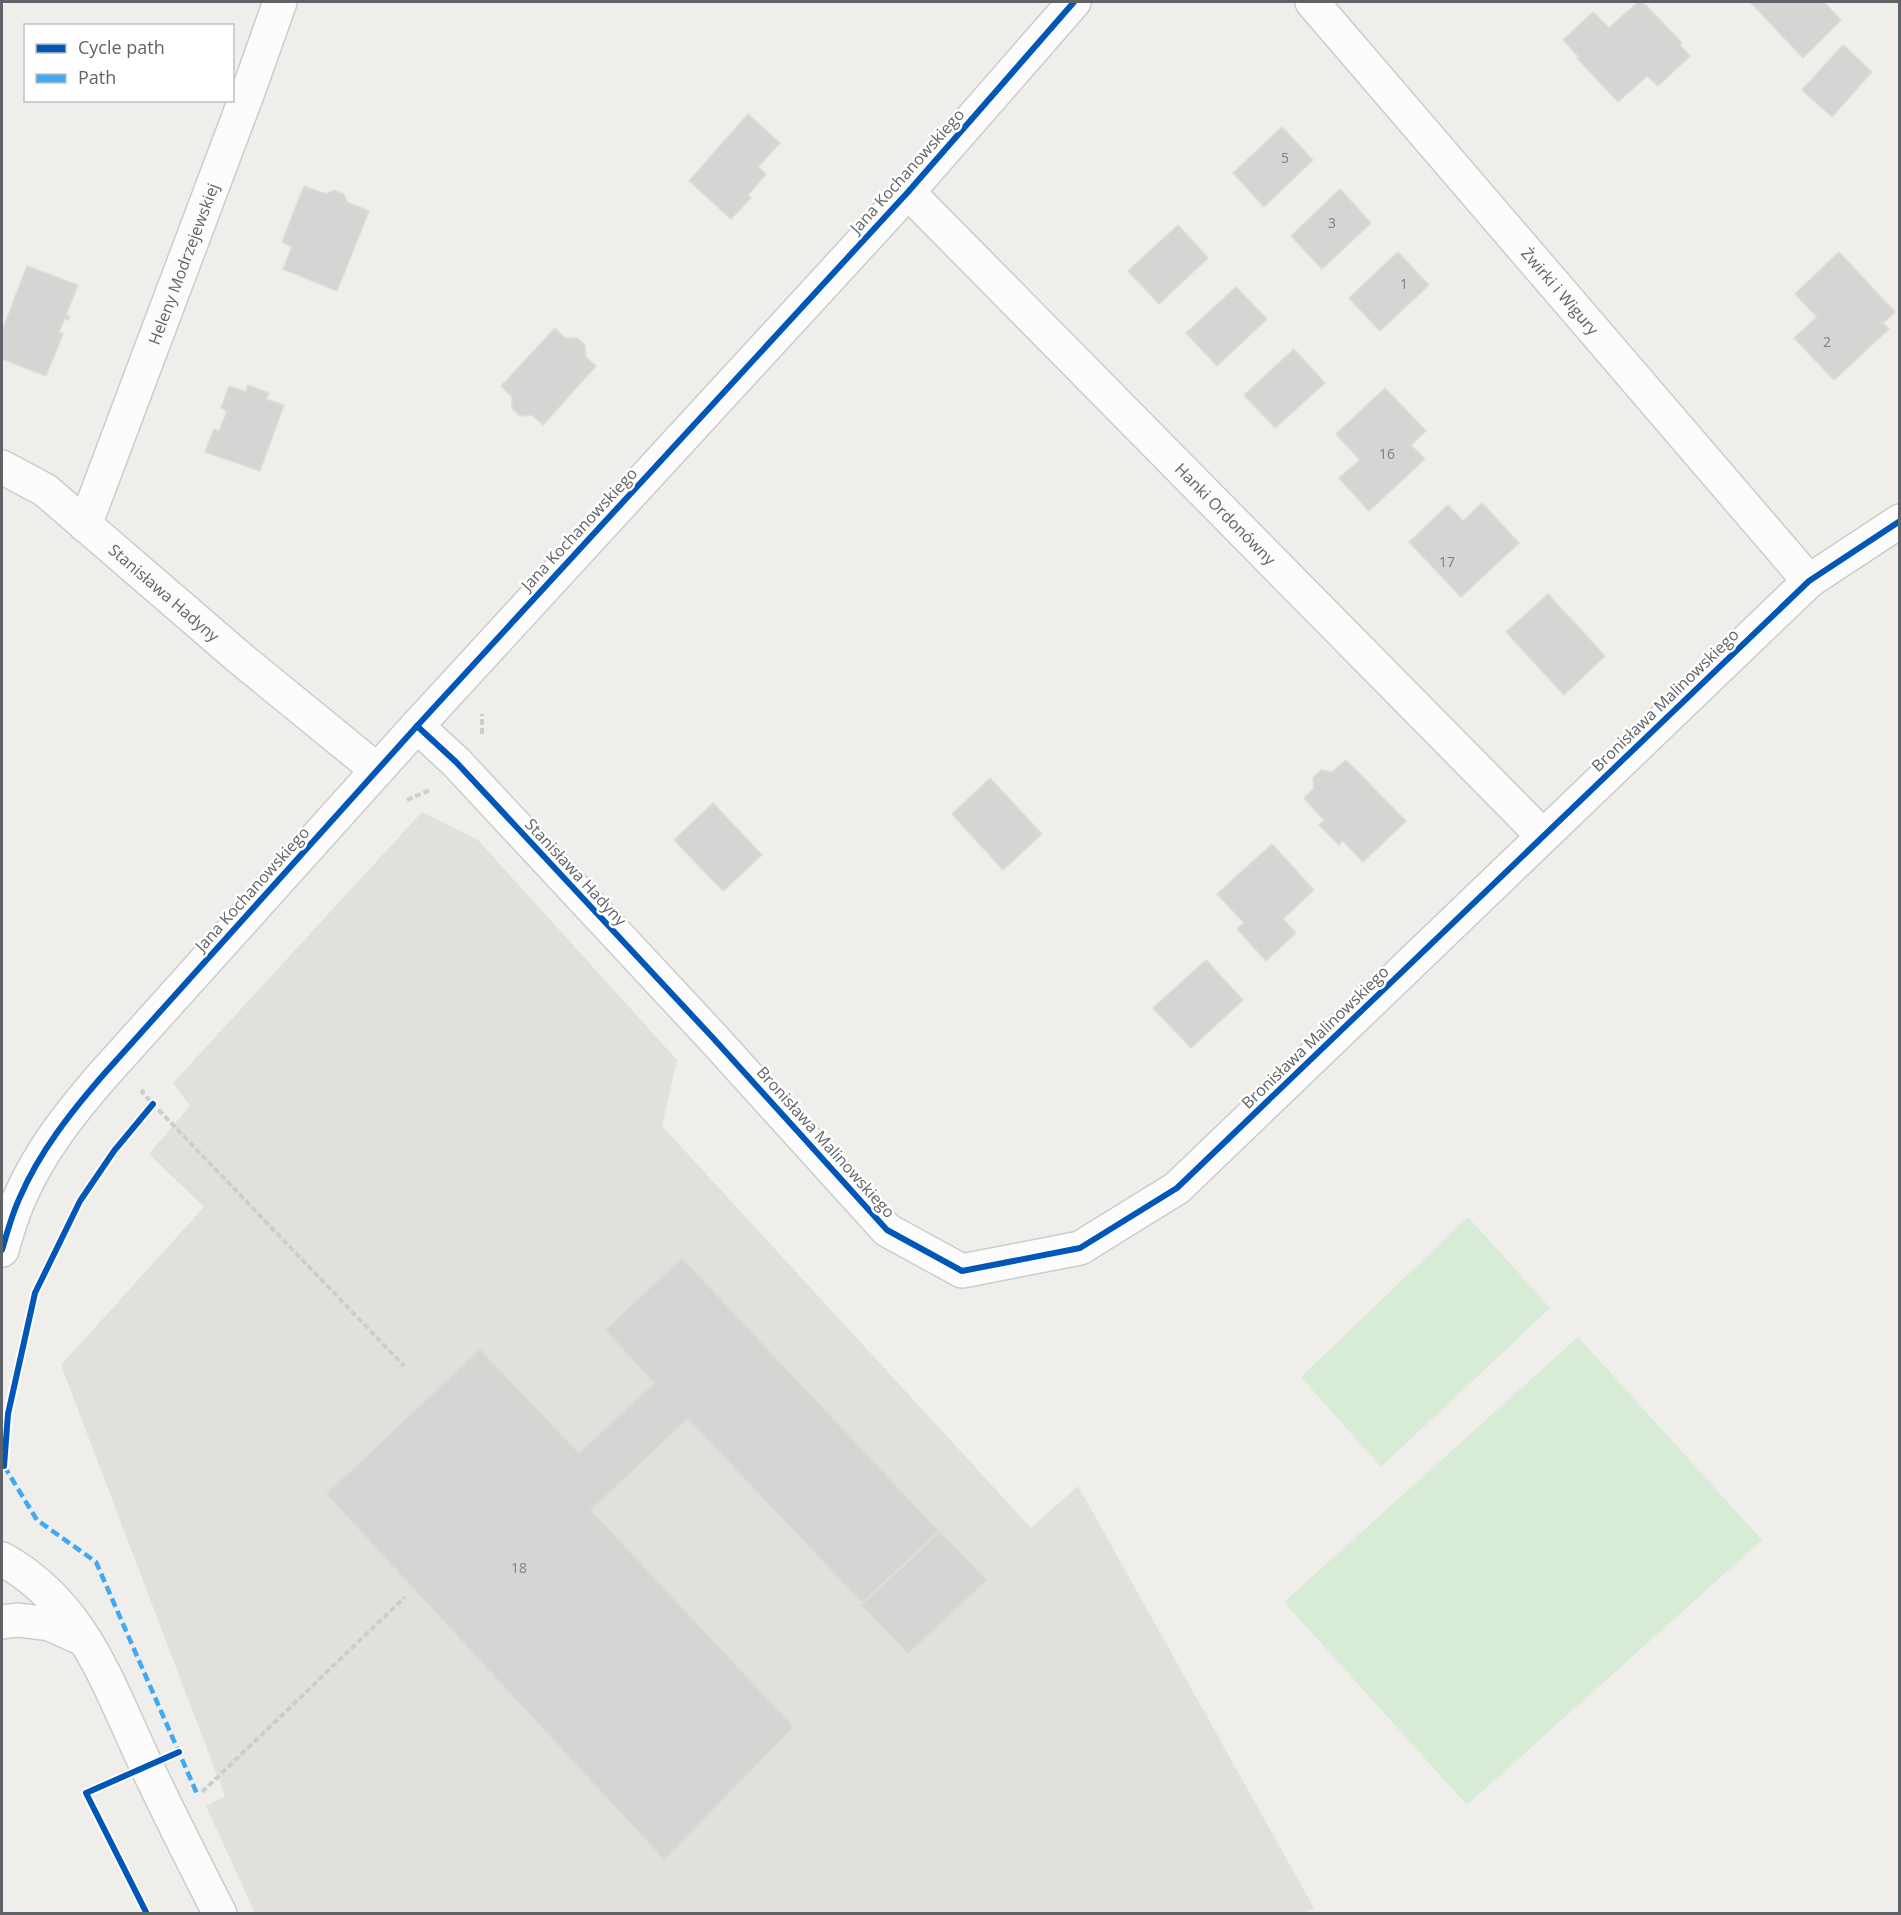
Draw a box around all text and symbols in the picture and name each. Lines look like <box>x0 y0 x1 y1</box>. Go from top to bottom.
legend <box>24 24 234 102</box>
text: Cycle path <box>78 35 165 59</box>
text: Path <box>78 65 116 89</box>
street label: Jana Kochanowskiego <box>844 104 969 240</box>
house number: 5 <box>1281 148 1289 167</box>
street label: Heleny Modrzejewskiej <box>143 180 224 348</box>
house number: 3 <box>1328 213 1336 232</box>
street label: Żwirki i Wigury <box>1516 243 1605 340</box>
house number: 1 <box>1400 274 1408 293</box>
house number: 2 <box>1823 332 1831 351</box>
house number: 16 <box>1379 444 1395 463</box>
street label: Hanki Ordonówny <box>1170 458 1281 570</box>
street label: Jana Kochanowskiego <box>515 463 642 597</box>
street label: Stanisława Hadyny <box>104 539 225 647</box>
house number: 17 <box>1439 552 1455 571</box>
street label: Bronisława Malinowskiego <box>1587 624 1743 776</box>
street label: Stanisława Hadyny <box>520 813 632 931</box>
street label: Jana Kochanowskiego <box>189 822 314 958</box>
street label: Bronisława Malinowskiego <box>1237 961 1393 1113</box>
street label: Bronisława Malinowskiego <box>752 1061 900 1223</box>
house number: 18 <box>511 1558 527 1577</box>

